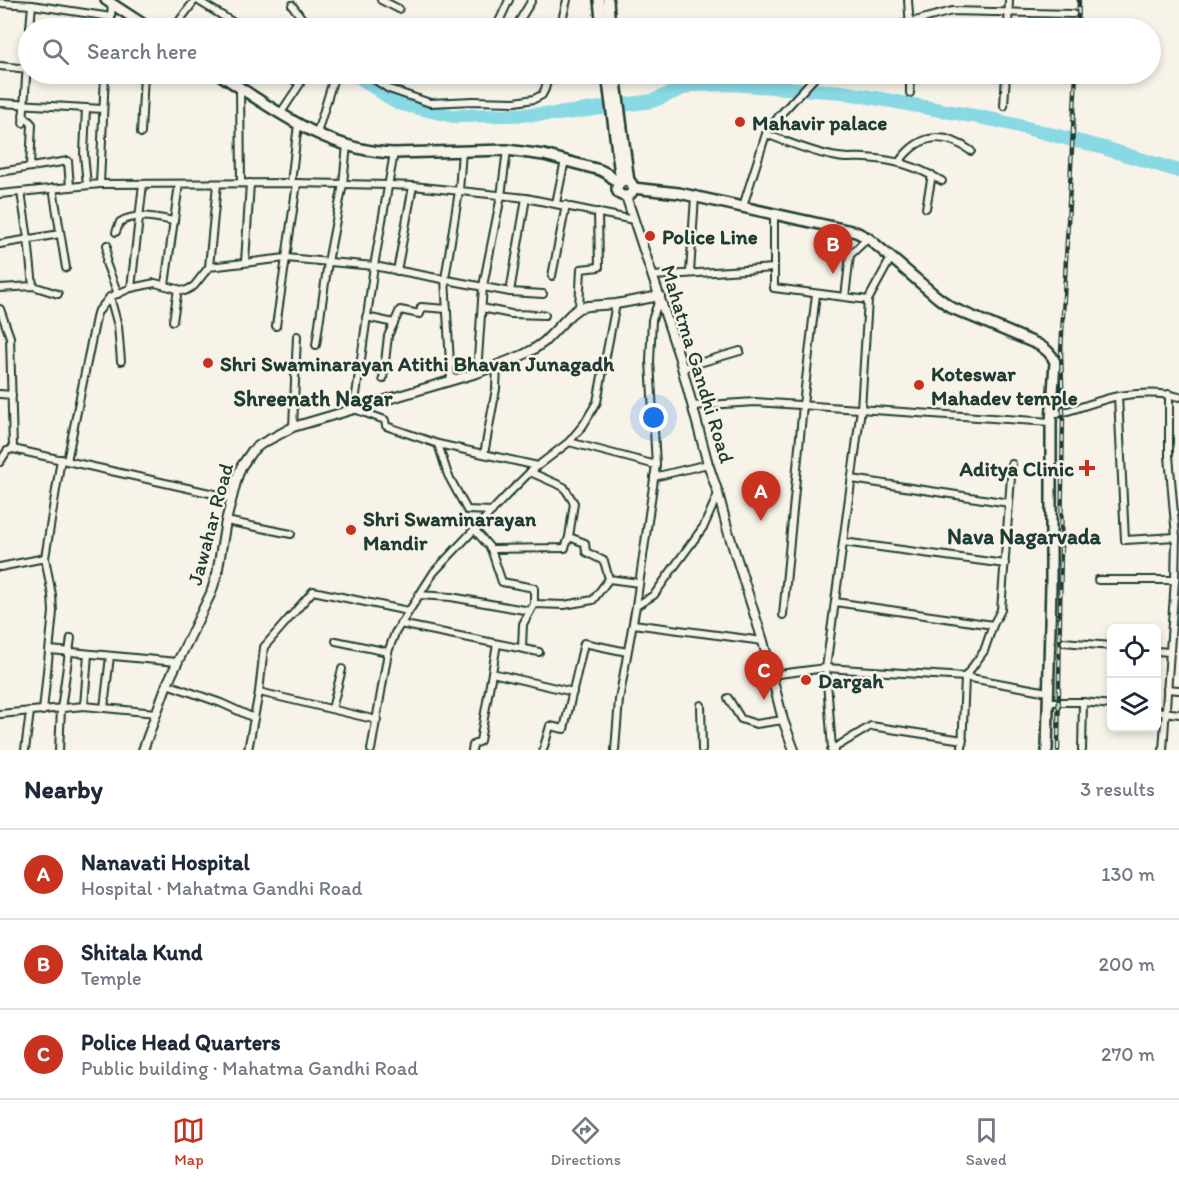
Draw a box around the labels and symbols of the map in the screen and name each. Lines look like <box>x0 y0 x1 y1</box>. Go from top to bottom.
place label: Mahavir palace <box>752 110 888 136</box>
marker: Mahavir palace <box>733 115 747 129</box>
place label: Police Line <box>662 224 758 249</box>
pin: B <box>814 224 852 274</box>
marker: Police Line <box>643 229 657 243</box>
street label: Mahatma Gandhi Road <box>656 262 740 467</box>
place label: Shri Swaminarayan Atithi Bhavan Junagadh <box>220 351 615 377</box>
marker: Shri Swaminarayan Atithi Bhavan Junagadh <box>201 356 215 370</box>
place label: Koteswar Mahadev temple <box>931 361 1078 411</box>
marker: Koteswar Mahadev temple <box>912 378 926 392</box>
district label: Shreenath Nagar <box>234 385 394 412</box>
your location <box>639 403 668 432</box>
place label: Aditya Clinic <box>959 456 1074 482</box>
marker: Aditya Clinic <box>1078 459 1096 477</box>
street label: Jawahar Road <box>182 460 238 588</box>
pin: A <box>742 472 780 521</box>
place label: Shri Swaminarayan Mandir <box>363 506 537 555</box>
marker: Shri Swaminarayan Mandir <box>344 523 358 537</box>
district label: Nava Nagarvada <box>947 523 1102 550</box>
pin: C <box>744 650 783 700</box>
place label: Dargah <box>818 668 884 694</box>
marker: Dargah <box>799 673 813 687</box>

